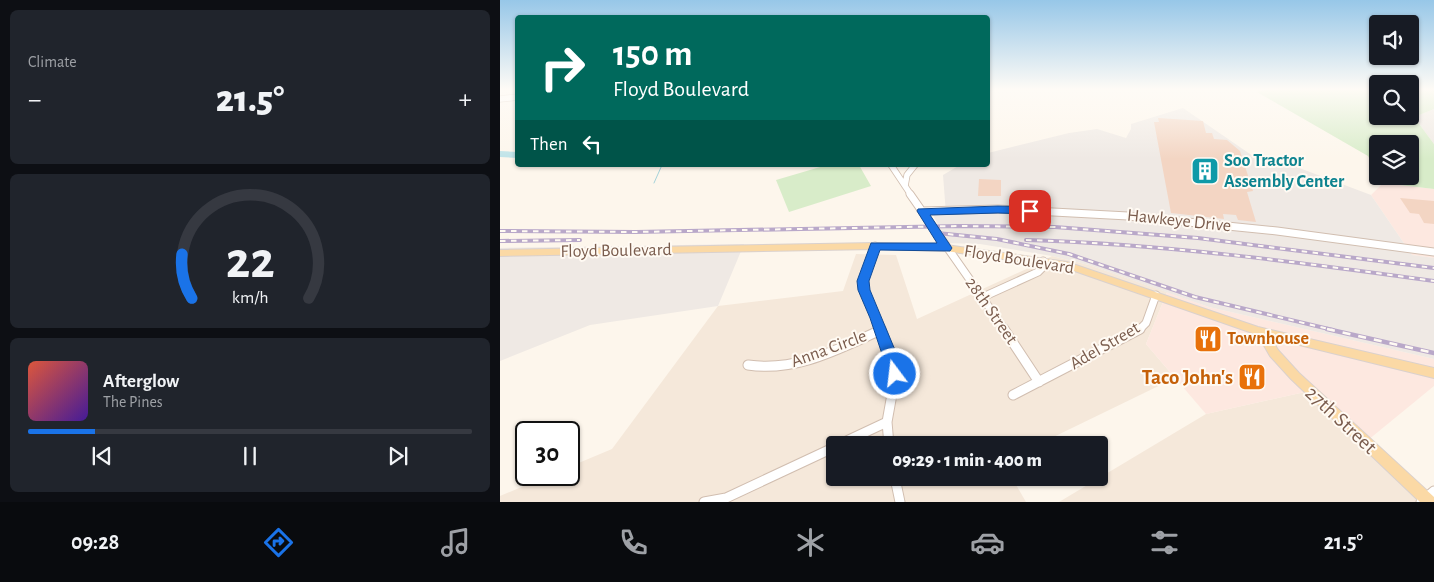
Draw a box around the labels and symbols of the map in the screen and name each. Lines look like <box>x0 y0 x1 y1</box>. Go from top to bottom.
place label: Soo Tractor Assembly Center <box>1224 152 1345 191</box>
building icon: Soo Tractor Assembly Center <box>1190 156 1220 186</box>
pin <box>1009 190 1051 232</box>
street label: Hawkeye Drive <box>1126 207 1232 235</box>
street label: Floyd Boulevard <box>560 241 672 261</box>
street label: Floyd Boulevard <box>963 242 1075 278</box>
street label: 28th Street <box>961 274 1021 348</box>
street label: Adel Street <box>1067 319 1143 373</box>
restaurant icon: Townhouse <box>1193 324 1223 354</box>
street label: Anna Circle <box>789 327 869 371</box>
place label: Townhouse <box>1227 330 1309 348</box>
position arrow <box>868 347 920 399</box>
restaurant icon: Taco John's <box>1237 362 1267 392</box>
place label: Taco John's <box>1142 367 1233 388</box>
street label: 27th Street <box>1301 382 1381 458</box>
speed limit sign: 30 <box>515 421 580 486</box>

